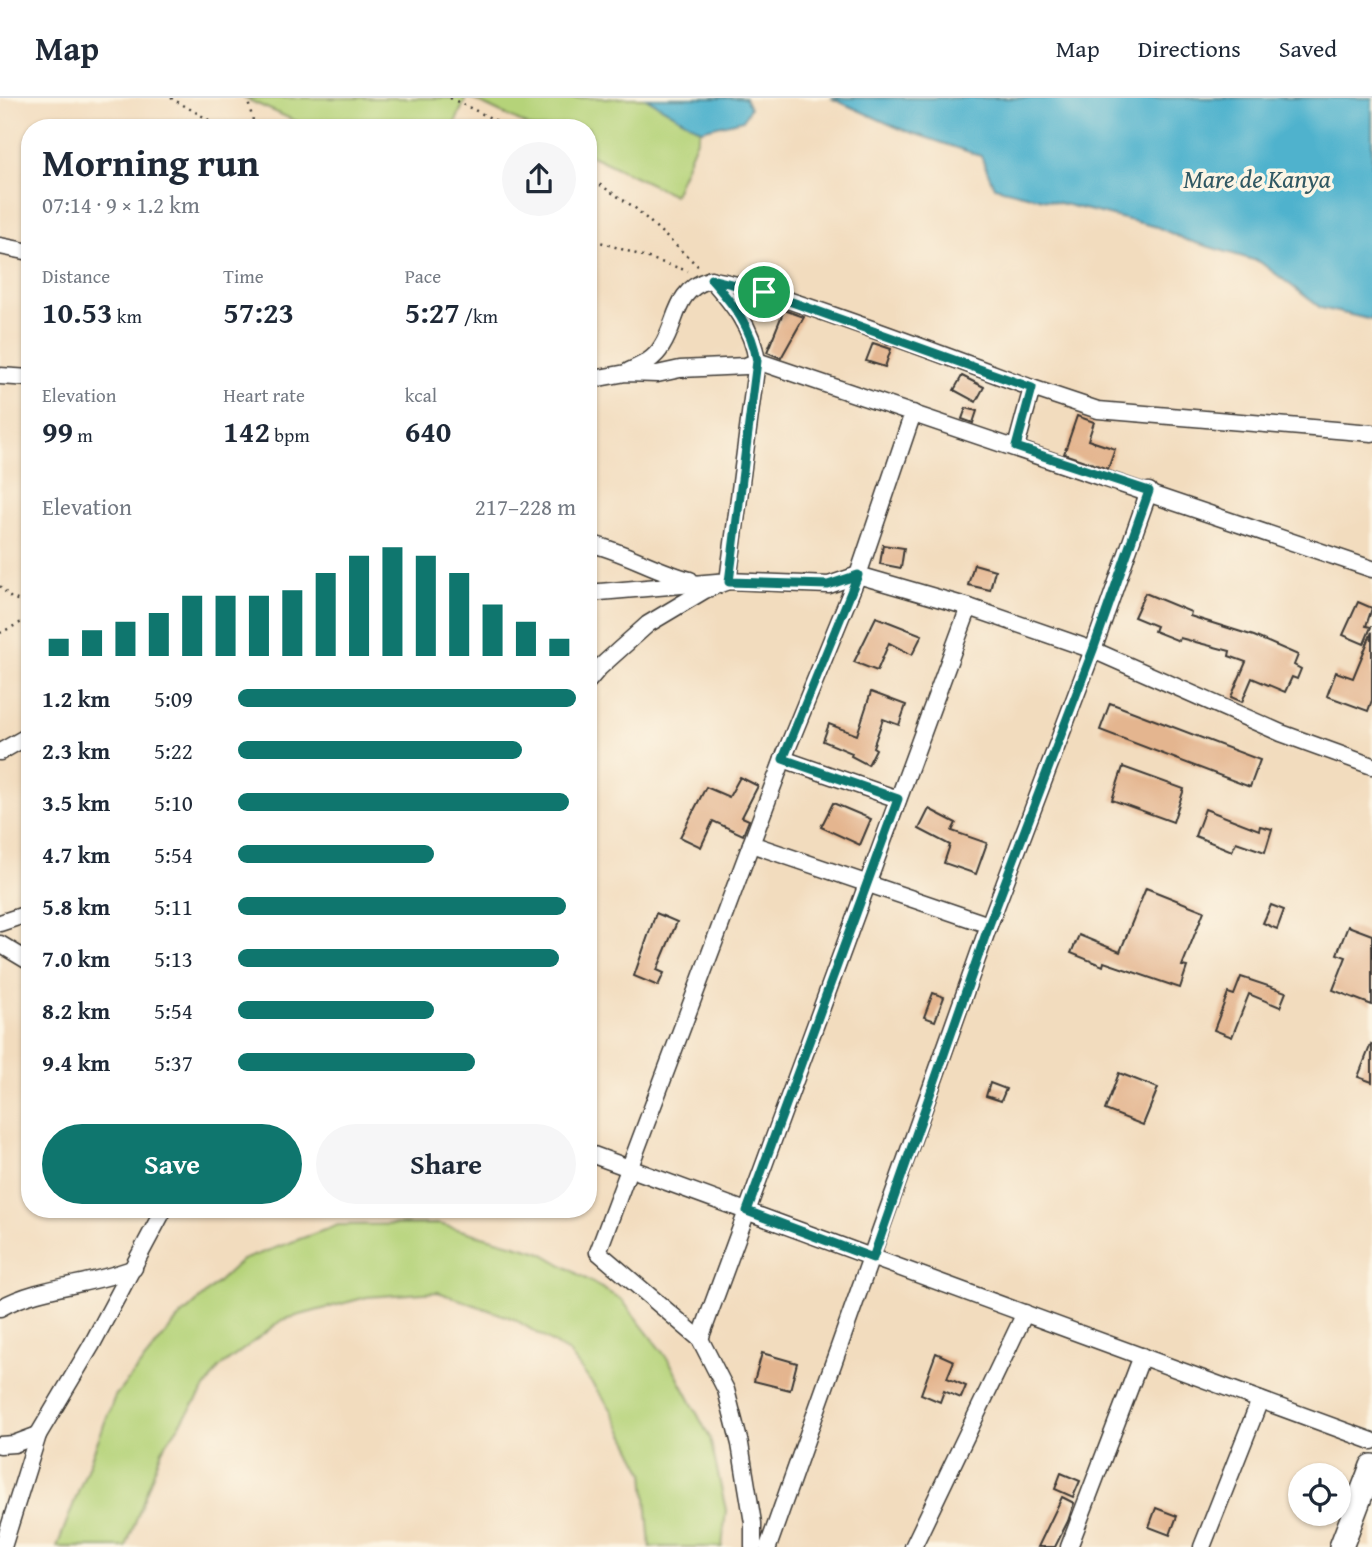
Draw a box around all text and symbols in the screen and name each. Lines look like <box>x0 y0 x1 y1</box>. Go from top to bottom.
text: Map <box>35 24 99 72</box>
text: Map <box>1056 31 1100 66</box>
text: Directions <box>1138 31 1241 66</box>
text: Saved <box>1279 31 1337 66</box>
text: Morning run <box>42 134 259 190</box>
button: share <box>502 142 576 216</box>
water label: Mare de Kanya <box>1183 159 1331 198</box>
text: 07:14 · 9 × 1.2 km <box>42 188 200 221</box>
text: Distance <box>42 262 110 290</box>
text: Time <box>223 262 264 290</box>
text: Pace <box>405 262 441 290</box>
pin <box>734 262 794 322</box>
icon: arrive <box>745 273 783 311</box>
text: 10.53 <box>42 290 113 334</box>
text: 57:23 <box>223 290 294 334</box>
text: 5:27 <box>405 290 460 334</box>
text: km <box>113 302 142 330</box>
text: /km <box>460 302 498 330</box>
text: Elevation <box>42 381 116 409</box>
text: Heart rate <box>223 381 305 409</box>
text: kcal <box>405 381 437 409</box>
text: 99 <box>42 409 73 453</box>
text: 142 <box>223 409 270 453</box>
text: 640 <box>405 409 451 453</box>
text: m <box>73 421 93 449</box>
text: bpm <box>270 421 310 449</box>
text: Elevation <box>42 490 132 523</box>
text: 217–228 m <box>475 490 576 523</box>
text: 1.2 km <box>42 682 110 715</box>
text: 5:09 <box>154 682 193 715</box>
text: 2.3 km <box>42 734 110 767</box>
text: 5:22 <box>154 734 193 767</box>
text: 3.5 km <box>42 786 110 819</box>
text: 5:10 <box>154 786 193 819</box>
text: 4.7 km <box>42 838 110 871</box>
text: 5:54 <box>154 838 193 871</box>
text: 5.8 km <box>42 890 110 923</box>
text: 5:11 <box>154 890 193 923</box>
text: 7.0 km <box>42 942 110 975</box>
text: 5:13 <box>154 942 193 975</box>
text: 8.2 km <box>42 994 110 1027</box>
text: 5:54 <box>154 994 193 1027</box>
text: 9.4 km <box>42 1046 110 1079</box>
text: 5:37 <box>154 1046 193 1079</box>
button: Save <box>42 1124 302 1204</box>
button: Share <box>316 1124 576 1204</box>
map controls <box>1288 1463 1351 1526</box>
button: locate <box>1288 1463 1351 1526</box>

